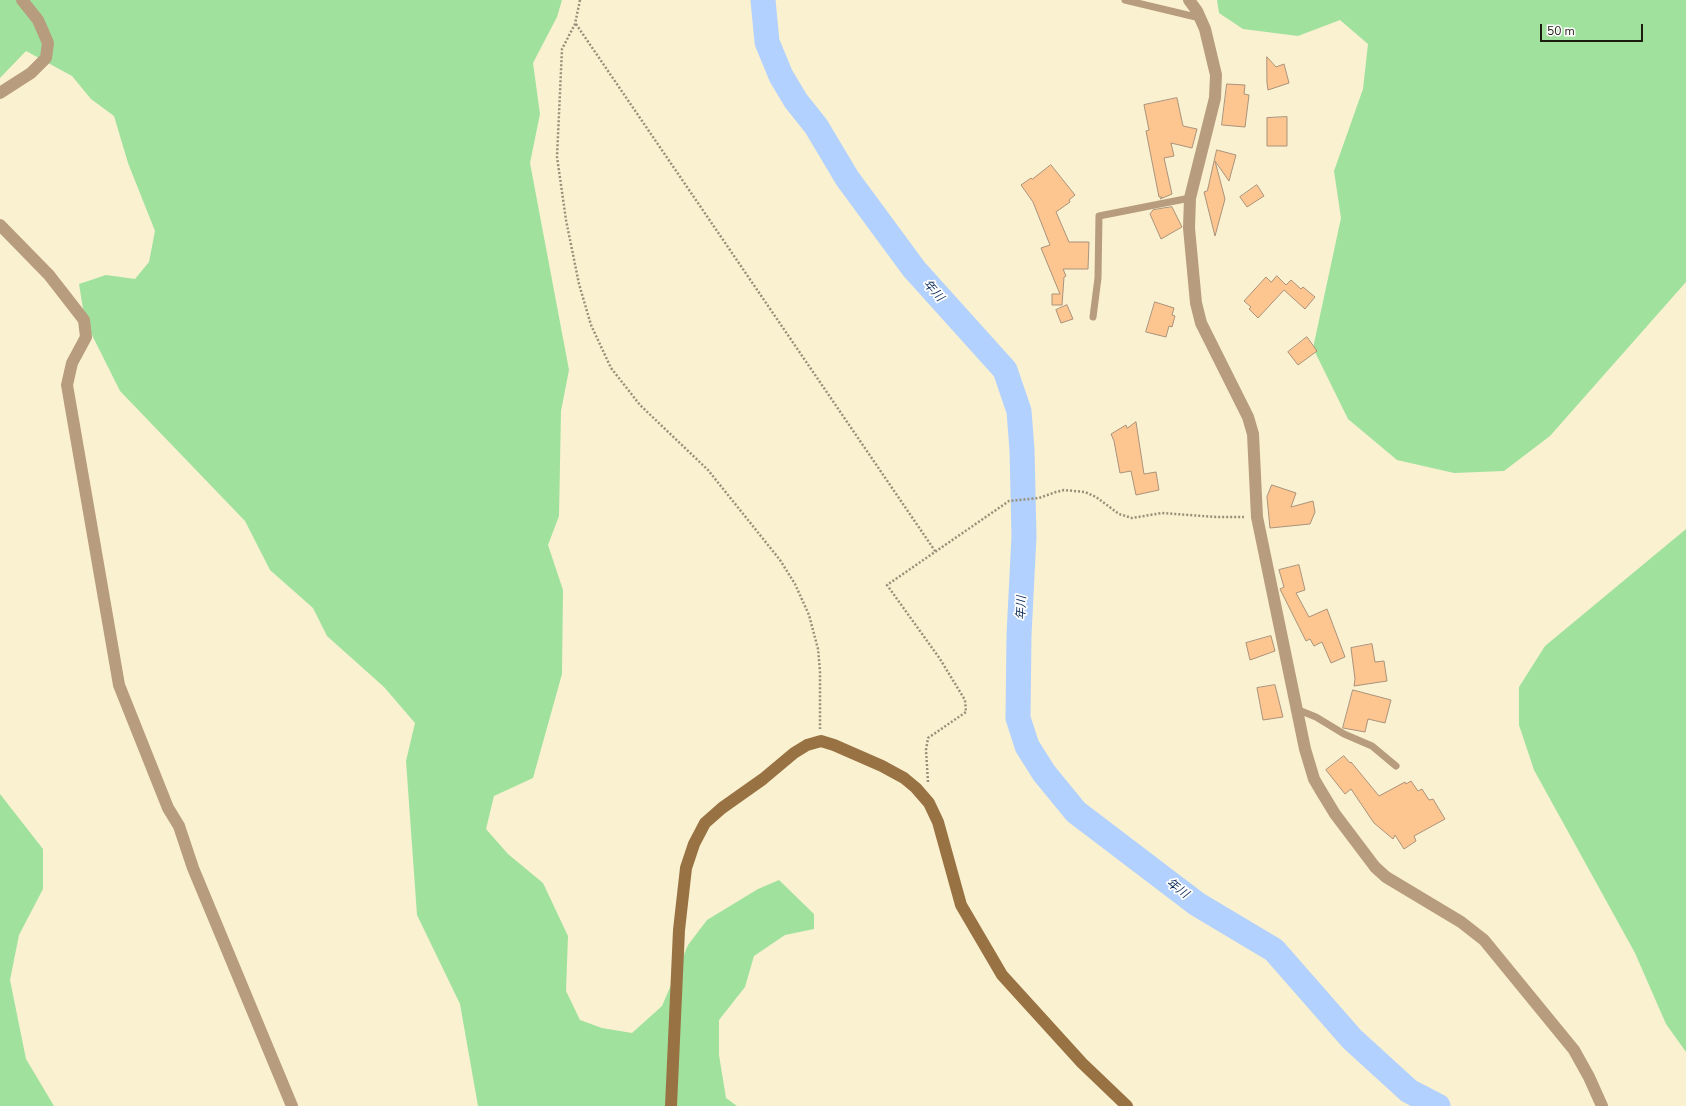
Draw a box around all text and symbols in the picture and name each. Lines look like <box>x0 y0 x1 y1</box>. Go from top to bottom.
scale bar <box>1542 16 1645 42</box>
text: 50 m <box>1547 23 1575 39</box>
water label: 年川 <box>920 277 946 305</box>
water label: 年川 <box>1014 596 1030 620</box>
water label: 年川 <box>1163 876 1191 902</box>

